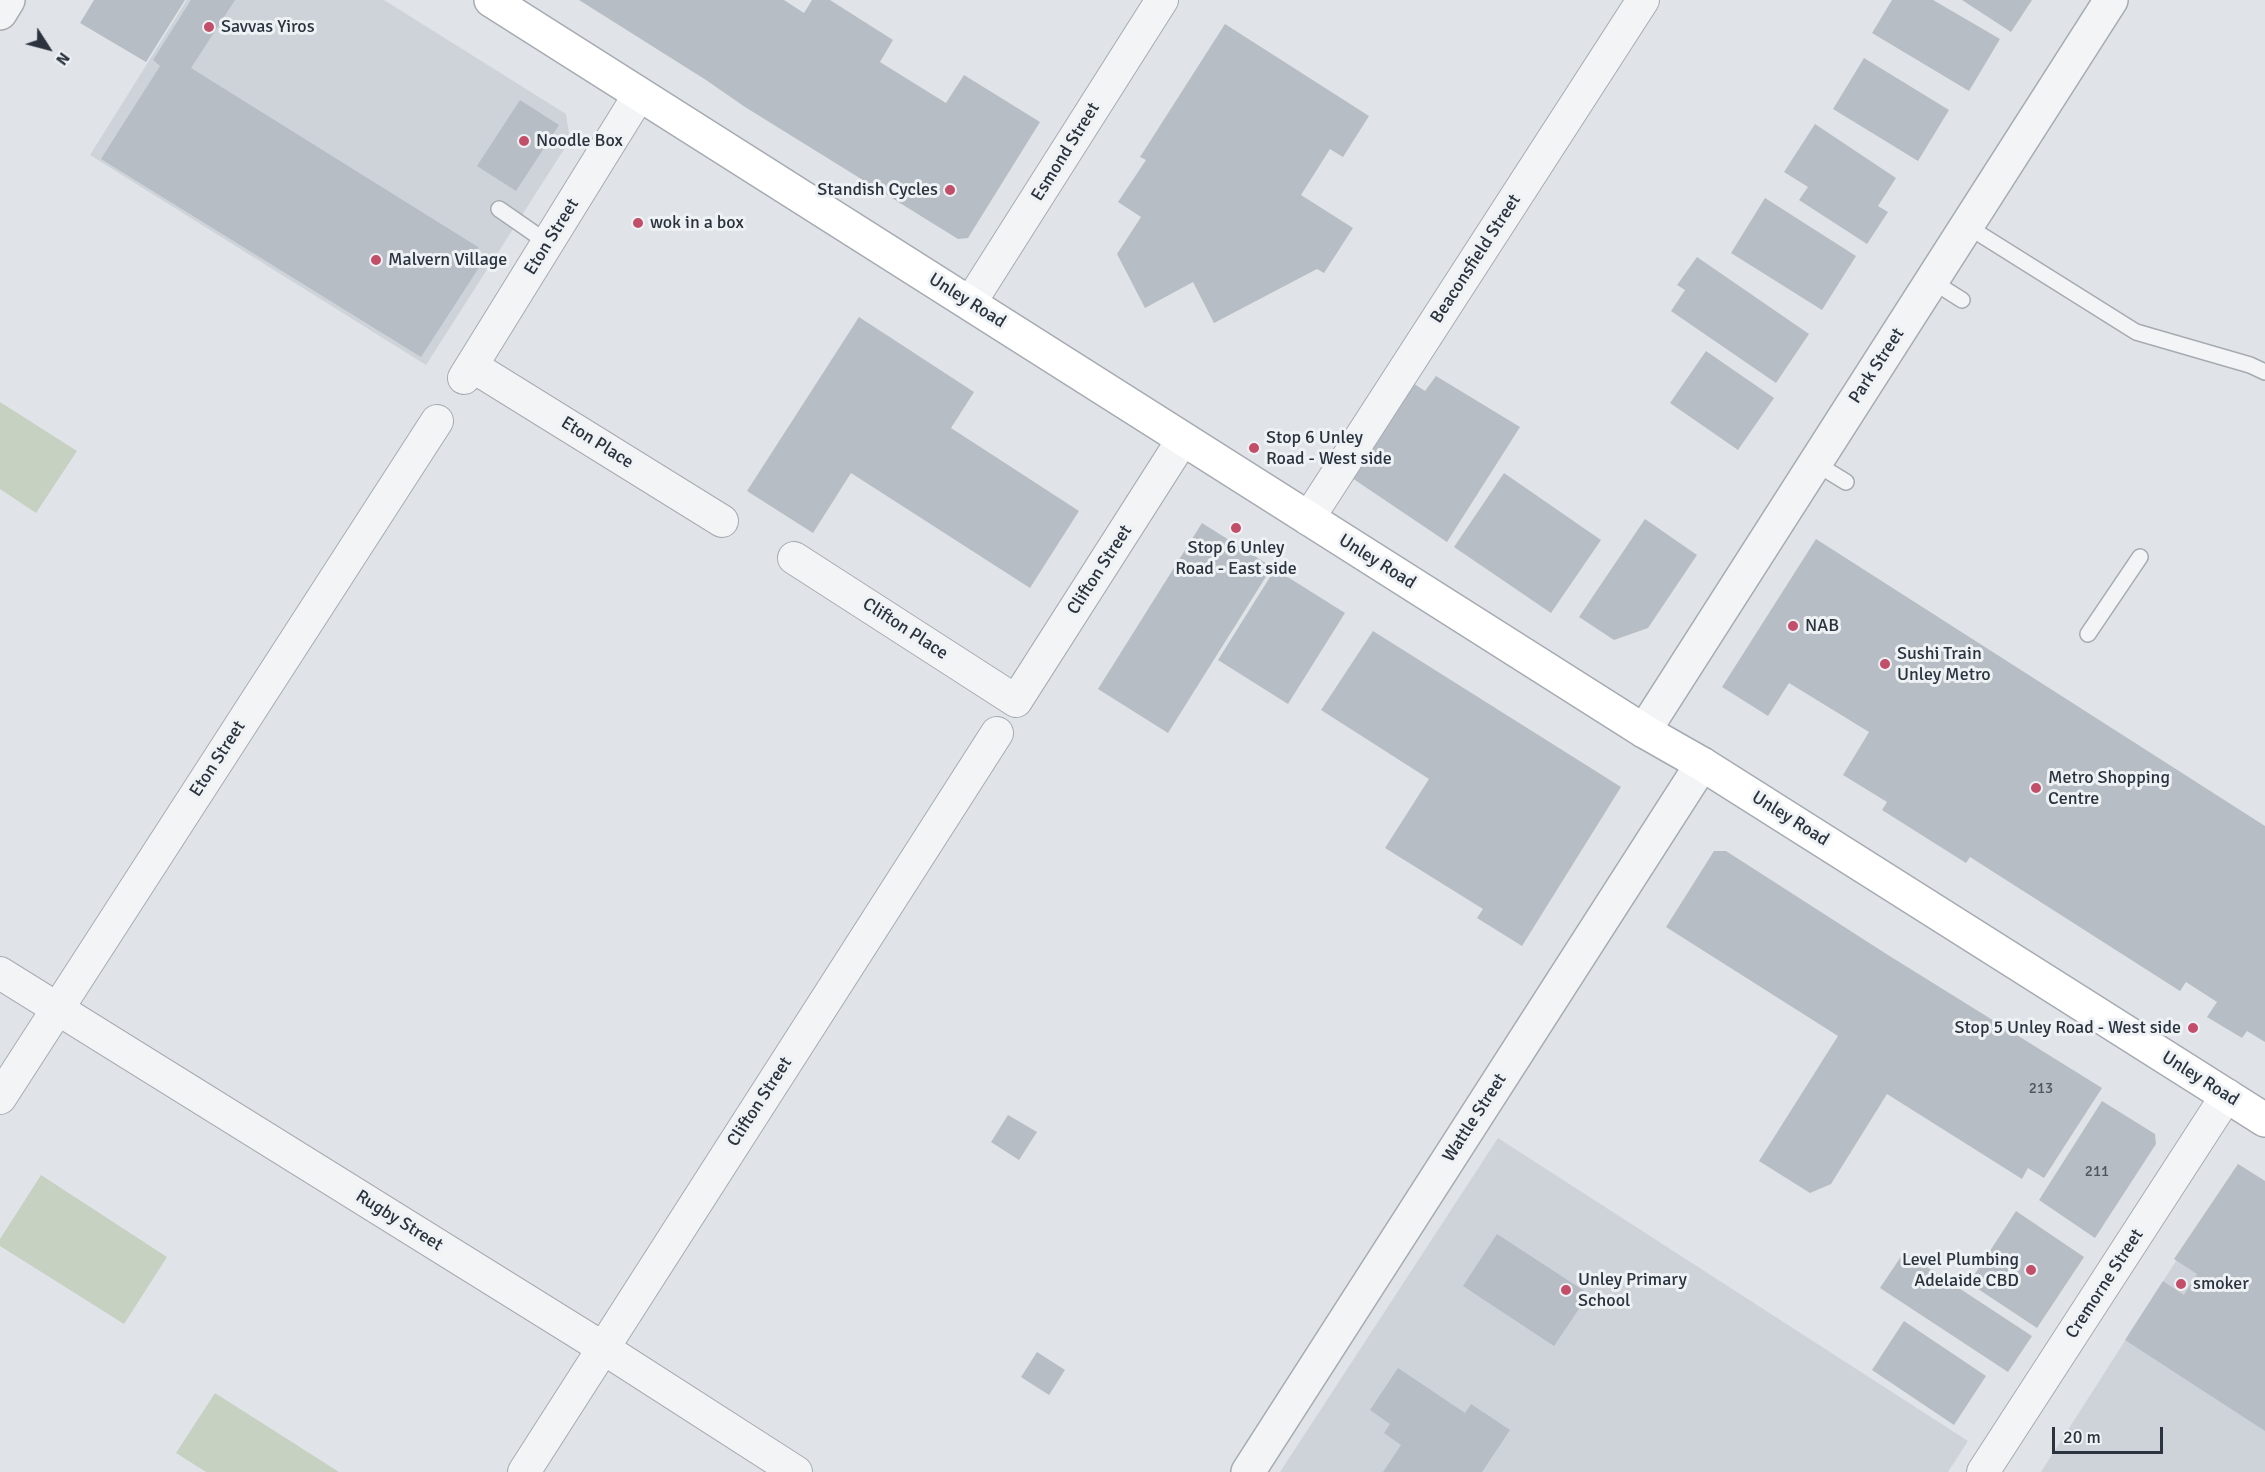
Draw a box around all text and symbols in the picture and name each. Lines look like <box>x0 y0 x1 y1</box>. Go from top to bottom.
place label: Savvas Yiros <box>221 16 315 38</box>
north arrow <box>18 18 78 78</box>
marker: Savvas Yiros <box>202 20 216 34</box>
text: N <box>51 48 74 69</box>
street label: Esmond Street <box>1027 99 1105 205</box>
place label: Noodle Box <box>536 130 623 152</box>
marker: Noodle Box <box>517 134 531 148</box>
place label: Standish Cycles <box>817 179 938 201</box>
marker: Standish Cycles <box>943 183 957 197</box>
street label: Beaconsfield Street <box>1426 190 1526 328</box>
street label: Eton Street <box>520 195 584 279</box>
place label: wok in a box <box>650 212 744 234</box>
marker: wok in a box <box>631 216 645 230</box>
place label: Malvern Village <box>388 249 507 271</box>
marker: Malvern Village <box>369 253 383 267</box>
street label: Unley Road <box>925 269 1009 333</box>
street label: Park Street <box>1845 324 1909 408</box>
street label: Eton Place <box>557 412 637 474</box>
place label: Stop 6 Unley Road - West side <box>1266 427 1392 470</box>
marker: Stop 6 Unley Road - West side <box>1247 441 1261 455</box>
street label: Clifton Street <box>1063 521 1137 619</box>
marker: Stop 6 Unley Road - East side <box>1229 521 1243 535</box>
street label: Unley Road <box>1335 530 1419 594</box>
place label: Stop 6 Unley Road - East side <box>1175 537 1297 580</box>
street label: Clifton Place <box>858 593 952 665</box>
place label: NAB <box>1805 615 1839 637</box>
marker: NAB <box>1786 619 1800 633</box>
place label: Sushi Train Unley Metro <box>1897 643 1991 686</box>
marker: Sushi Train Unley Metro <box>1878 657 1892 671</box>
street label: Eton Street <box>185 717 251 801</box>
place label: Metro Shopping Centre <box>2048 767 2170 810</box>
marker: Metro Shopping Centre <box>2029 781 2043 795</box>
street label: Unley Road <box>1748 787 1832 851</box>
place label: Stop 5 Unley Road - West side <box>1954 1017 2181 1039</box>
marker: Stop 5 Unley Road - West side <box>2186 1021 2200 1035</box>
street label: Unley Road <box>2158 1047 2242 1111</box>
street label: Clifton Street <box>723 1053 797 1151</box>
street label: Wattle Street <box>1438 1070 1512 1166</box>
house number: 213 <box>2029 1080 2053 1098</box>
house number: 211 <box>2085 1163 2109 1181</box>
street label: Rugby Street <box>351 1186 447 1256</box>
street label: Cremorne Street <box>2062 1225 2148 1343</box>
place label: Level Plumbing Adelaide CBD <box>1902 1249 2019 1292</box>
marker: Level Plumbing Adelaide CBD <box>2024 1263 2038 1277</box>
place label: Unley Primary School <box>1578 1269 1687 1312</box>
place label: smoker <box>2193 1273 2249 1295</box>
marker: smoker <box>2174 1277 2188 1291</box>
marker: Unley Primary School <box>1559 1283 1573 1297</box>
scale bar <box>2055 1415 2166 1453</box>
text: 20 m <box>2063 1426 2101 1448</box>

